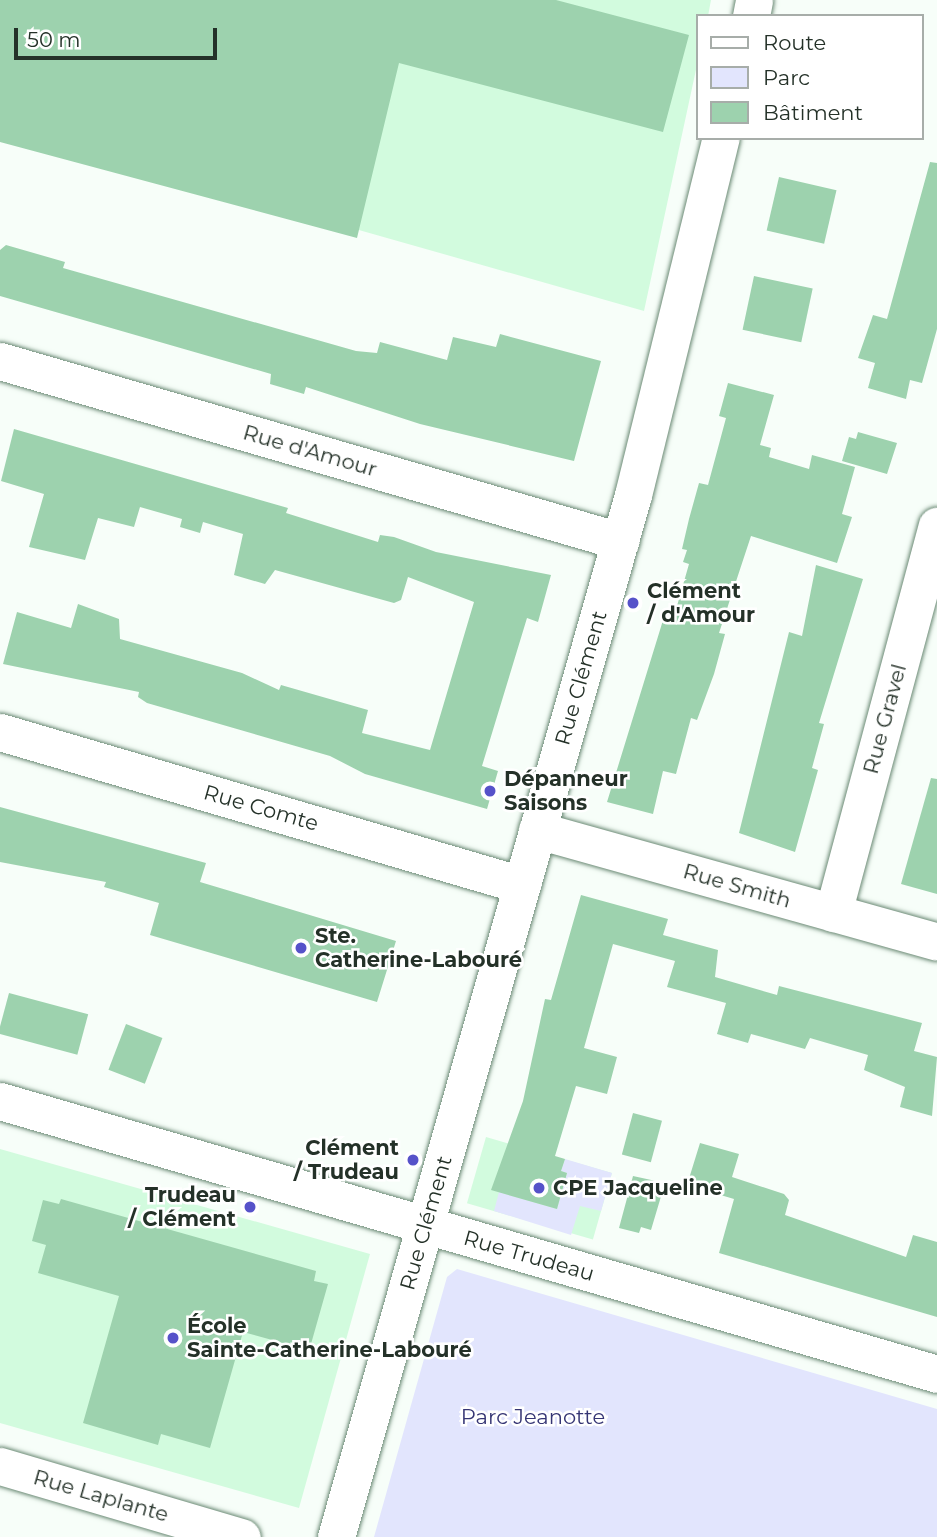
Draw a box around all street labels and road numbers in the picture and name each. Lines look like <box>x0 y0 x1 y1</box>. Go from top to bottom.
street label: Rue d'Amour <box>240 420 380 482</box>
street label: Rue Clément <box>550 608 612 748</box>
street label: Rue Gravel <box>858 661 912 777</box>
street label: Rue Comte <box>201 780 321 836</box>
street label: Rue Smith <box>680 859 794 913</box>
street label: Rue Clément <box>395 1153 457 1293</box>
street label: Rue Trudeau <box>461 1225 597 1287</box>
street label: Rue Laplante <box>30 1465 172 1527</box>

